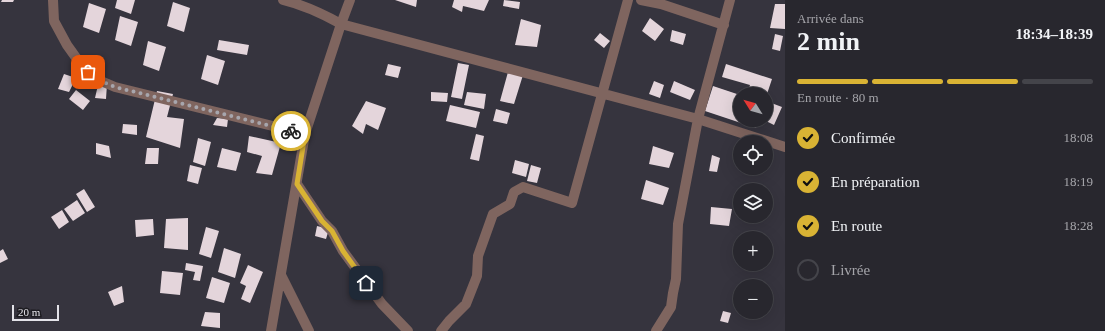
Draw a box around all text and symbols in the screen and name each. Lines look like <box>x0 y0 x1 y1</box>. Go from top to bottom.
text: Arrivée dans <box>797 11 864 26</box>
text: 18:34–18:39 <box>1016 26 1093 42</box>
text: 2 min <box>797 27 860 56</box>
pin <box>71 55 105 89</box>
icon: bag <box>77 61 99 83</box>
north arrow <box>733 87 773 127</box>
map controls <box>733 87 773 319</box>
text: En route · 80 m <box>797 90 879 105</box>
courier <box>271 111 311 151</box>
icon: bike <box>280 120 302 142</box>
icon: check <box>797 127 819 149</box>
text: Confirmée <box>831 130 895 146</box>
text: 18:08 <box>1063 130 1093 145</box>
button: locate <box>733 135 773 175</box>
icon: check <box>797 171 819 193</box>
text: En préparation <box>831 174 920 190</box>
text: 18:19 <box>1063 174 1093 189</box>
button: layers <box>733 183 773 223</box>
icon: check <box>797 215 819 237</box>
text: En route <box>831 218 882 234</box>
text: 18:28 <box>1063 218 1093 233</box>
button: + <box>733 231 773 271</box>
text: Livrée <box>831 262 870 278</box>
pin <box>349 266 383 300</box>
icon: home <box>355 272 377 294</box>
button: − <box>733 279 773 319</box>
scale bar <box>12 303 59 322</box>
text: 20 m <box>18 306 40 318</box>

